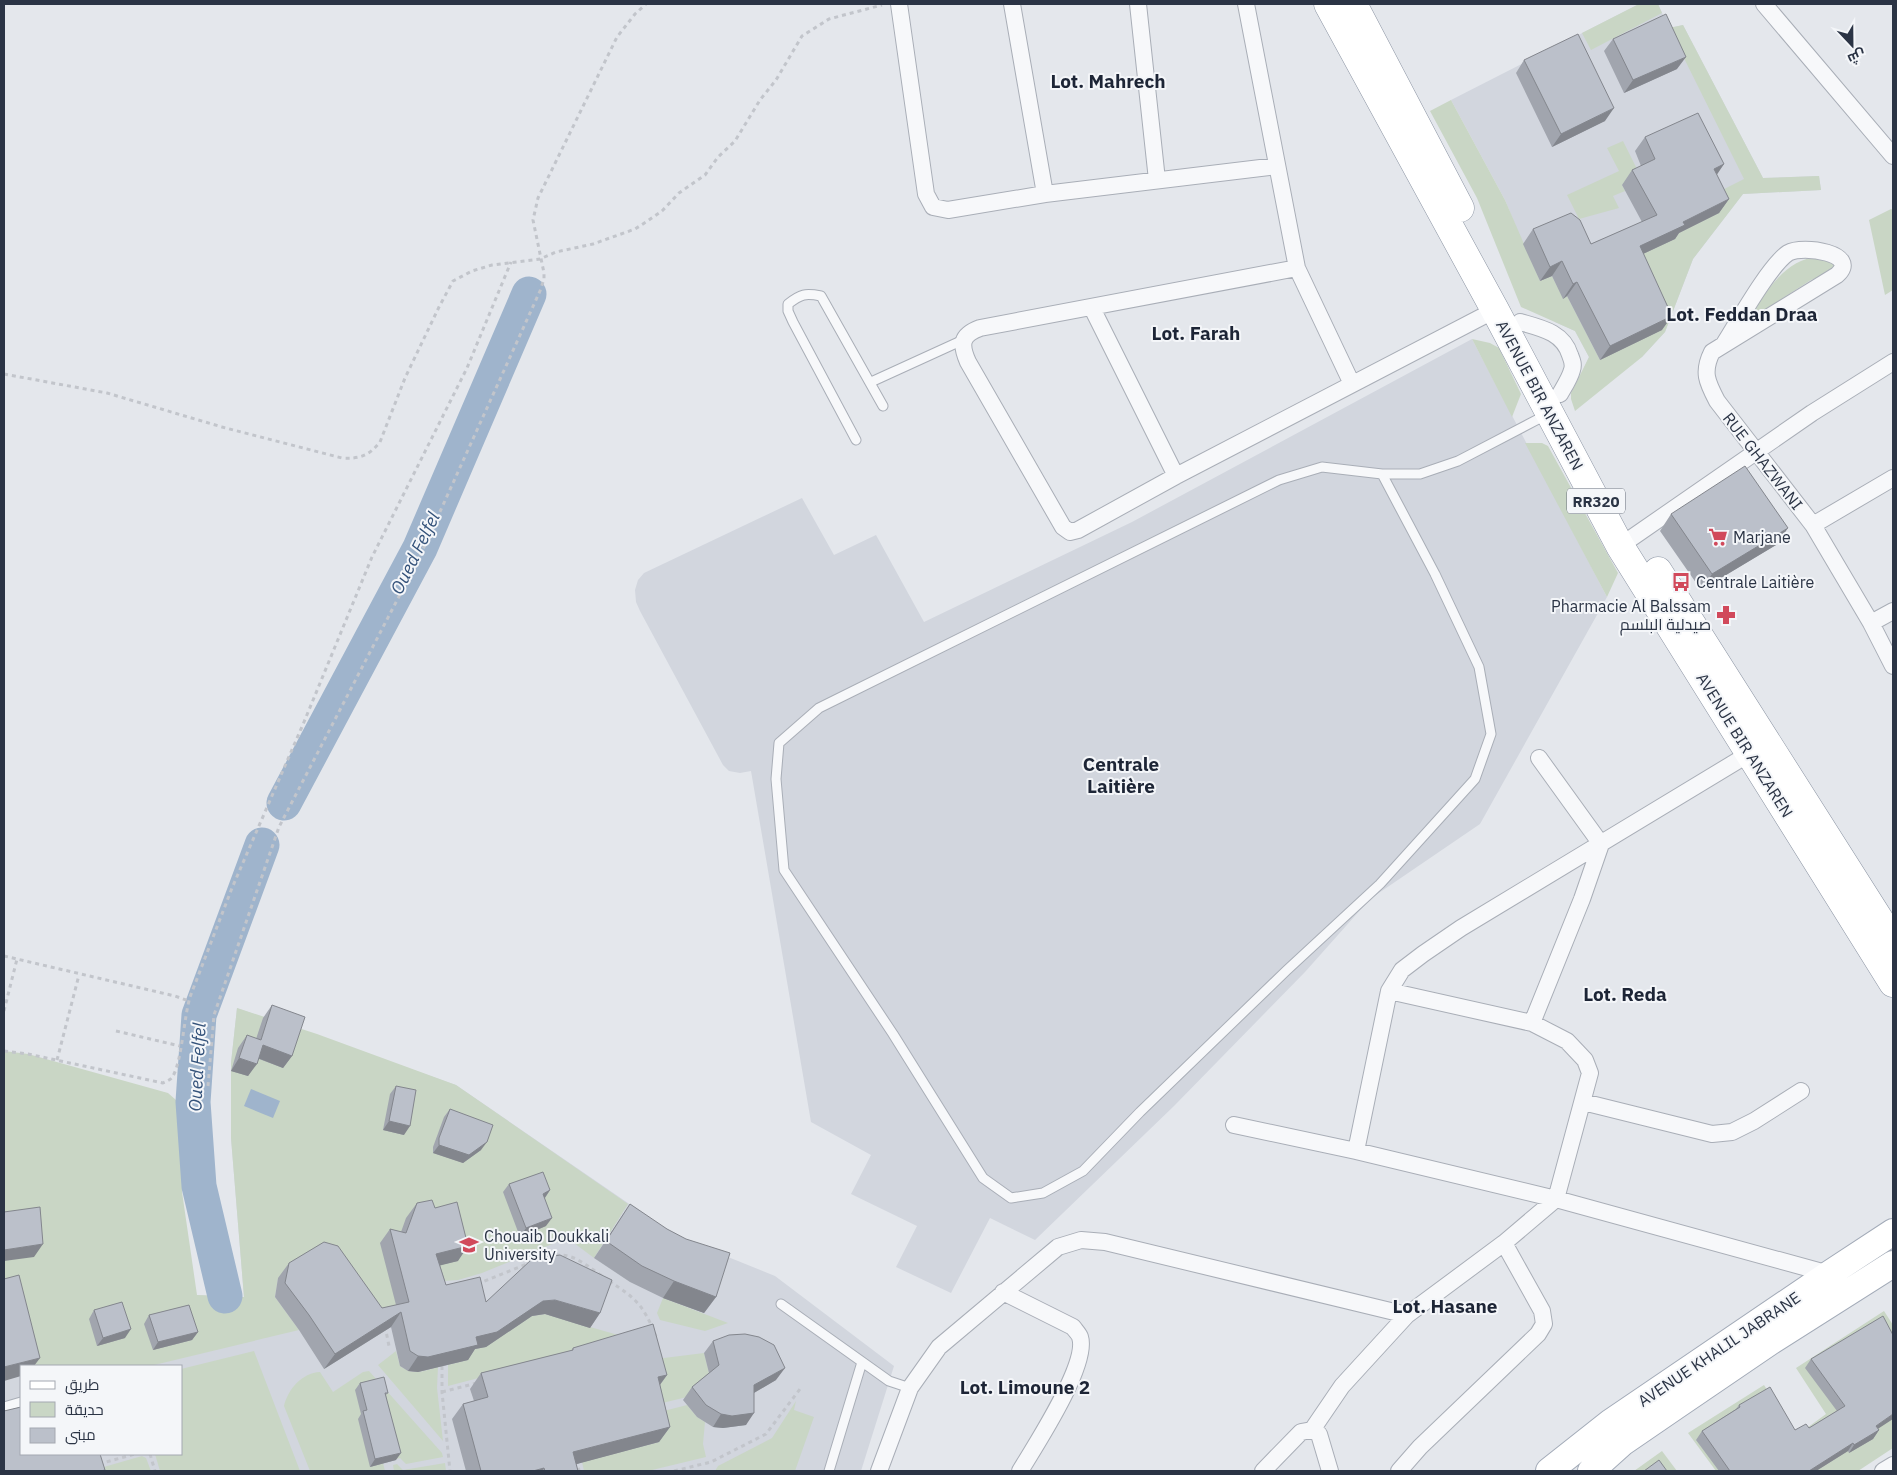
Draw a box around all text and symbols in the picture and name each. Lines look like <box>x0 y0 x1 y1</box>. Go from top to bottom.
north arrow <box>1827 20 1877 70</box>
text: ش <box>1845 45 1869 69</box>
district label: Lot. Mahrech <box>1050 69 1166 93</box>
district label: Lot. Feddan Draa <box>1666 302 1818 326</box>
street label: AVENUE BIR ANZAREN <box>1492 317 1588 473</box>
district label: Lot. Farah <box>1152 321 1240 345</box>
street label: RUE GHAZWANI <box>1719 408 1807 514</box>
road number: RR320 <box>1567 488 1625 514</box>
water label: Oued Felfel <box>385 508 445 598</box>
supermarket icon: Marjane <box>1707 526 1729 548</box>
place label: Marjane <box>1733 527 1791 547</box>
bus stop icon: Centrale Laitière <box>1670 571 1692 593</box>
place label: Centrale Laitière <box>1696 572 1814 592</box>
place label: Pharmacie Al Balssam صيدلية البلسم <box>1551 596 1711 636</box>
pharmacy icon: Pharmacie Al Balssam صيدلية البلسم <box>1715 604 1737 626</box>
street label: AVENUE BIR ANZAREN <box>1692 669 1798 821</box>
district label: Centrale Laitière <box>1083 752 1159 798</box>
district label: Lot. Reda <box>1583 982 1667 1006</box>
water label: Oued Felfel <box>183 1022 211 1112</box>
place label: Chouaib Doukkali University <box>484 1226 609 1264</box>
school or university icon: Chouaib Doukkali University <box>458 1234 480 1256</box>
street label: AVENUE KHALIL JABRANE <box>1634 1287 1804 1411</box>
district label: Lot. Hasane <box>1392 1294 1498 1318</box>
legend <box>20 1365 182 1455</box>
text: طريق <box>65 1375 99 1395</box>
district label: Lot. Limoune 2 <box>960 1375 1090 1399</box>
text: حديقة <box>65 1400 104 1419</box>
text: مبنى <box>65 1425 96 1445</box>

